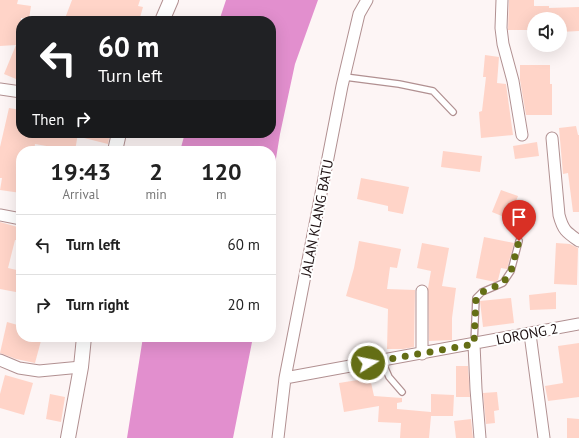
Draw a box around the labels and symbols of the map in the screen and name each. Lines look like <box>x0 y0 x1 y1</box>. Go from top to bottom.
street label: JALAN KLANG BATU <box>297 158 337 279</box>
pin <box>502 200 536 241</box>
street label: LORONG 2 <box>495 319 559 349</box>
position arrow <box>347 342 389 384</box>

